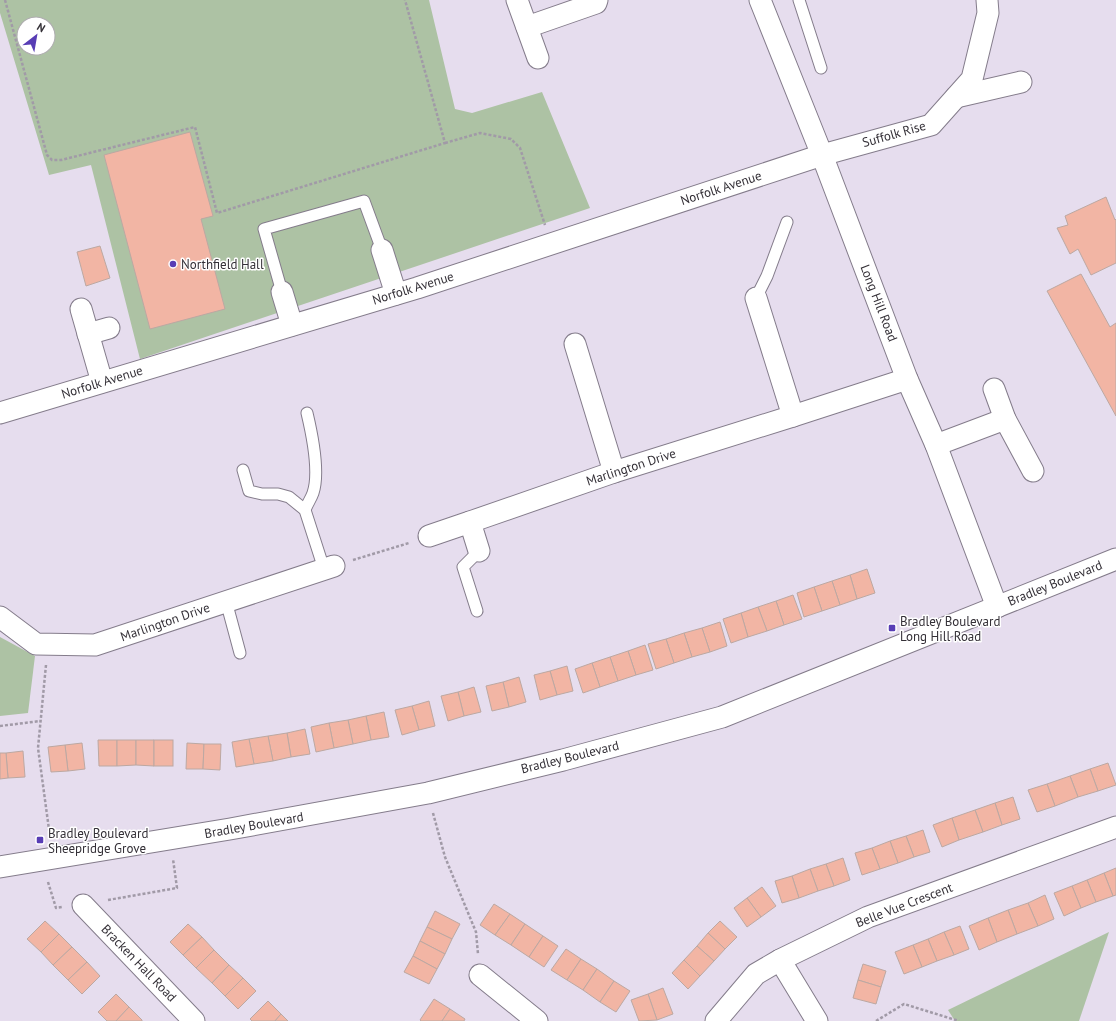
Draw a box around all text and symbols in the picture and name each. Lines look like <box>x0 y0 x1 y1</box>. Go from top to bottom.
north arrow <box>16 16 56 56</box>
text: N <box>34 20 48 35</box>
street label: Suffolk Rise <box>860 117 928 151</box>
street label: Norfolk Avenue <box>678 167 764 209</box>
place label: Northfield Hall <box>181 256 264 273</box>
marker: Northfield Hall <box>168 259 178 269</box>
street label: Long Hill Road <box>856 262 902 344</box>
street label: Norfolk Avenue <box>370 268 456 308</box>
street label: Norfolk Avenue <box>59 362 145 402</box>
street label: Marlington Drive <box>584 444 678 490</box>
street label: Bradley Boulevard <box>1005 556 1105 610</box>
street label: Marlington Drive <box>118 599 212 645</box>
place label: Bradley Boulevard Long Hill Road <box>900 613 1000 645</box>
marker: Bradley Boulevard Long Hill Road <box>887 623 897 633</box>
street label: Bradley Boulevard <box>519 737 621 777</box>
street label: Bradley Boulevard <box>203 808 305 842</box>
place label: Bradley Boulevard Sheepridge Grove <box>48 825 148 857</box>
marker: Bradley Boulevard Sheepridge Grove <box>35 835 45 845</box>
street label: Belle Vue Crescent <box>853 878 956 931</box>
street label: Bracken Hall Road <box>98 921 180 1005</box>

